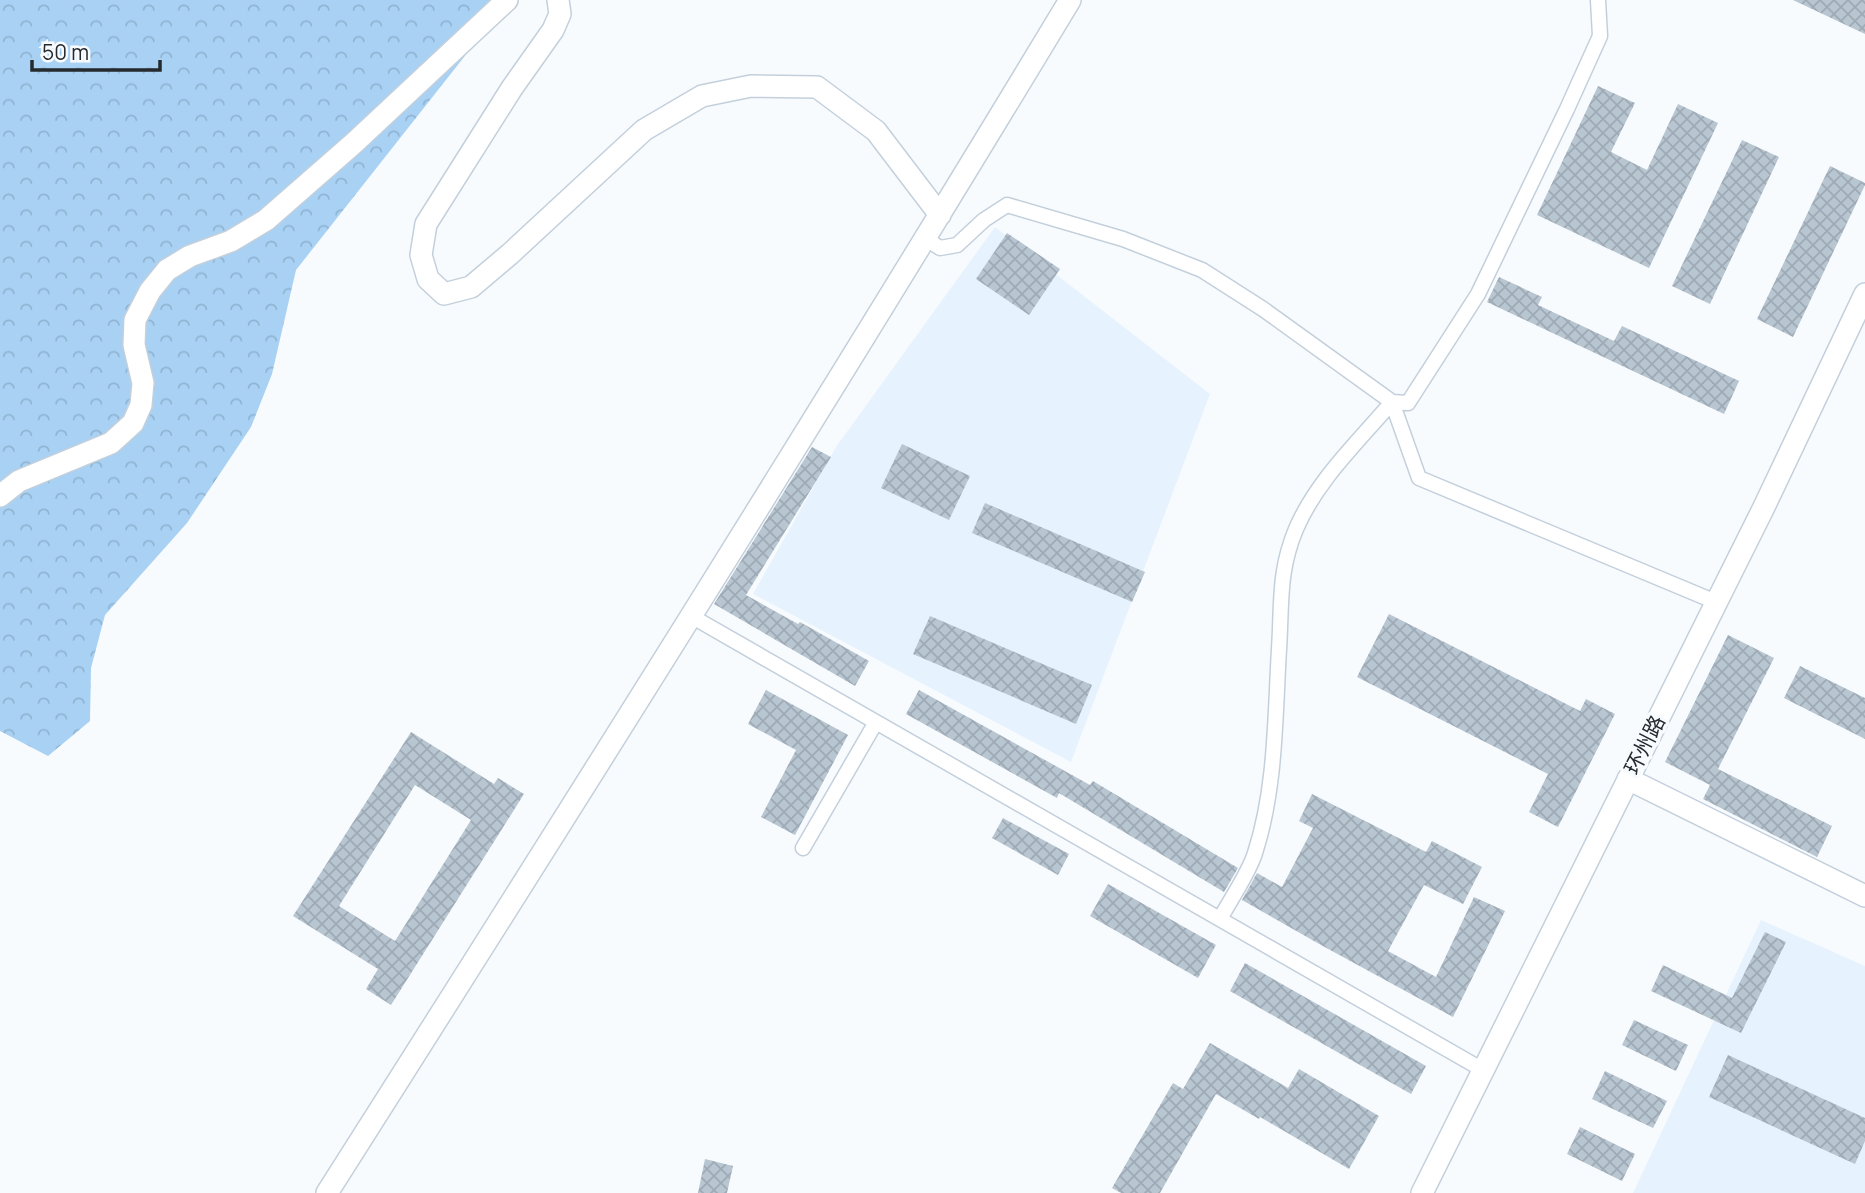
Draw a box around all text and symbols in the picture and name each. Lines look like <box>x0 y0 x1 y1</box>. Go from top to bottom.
scale bar <box>32 28 159 72</box>
text: 50 m <box>42 38 89 66</box>
street label: 环州路 <box>1617 710 1671 779</box>

